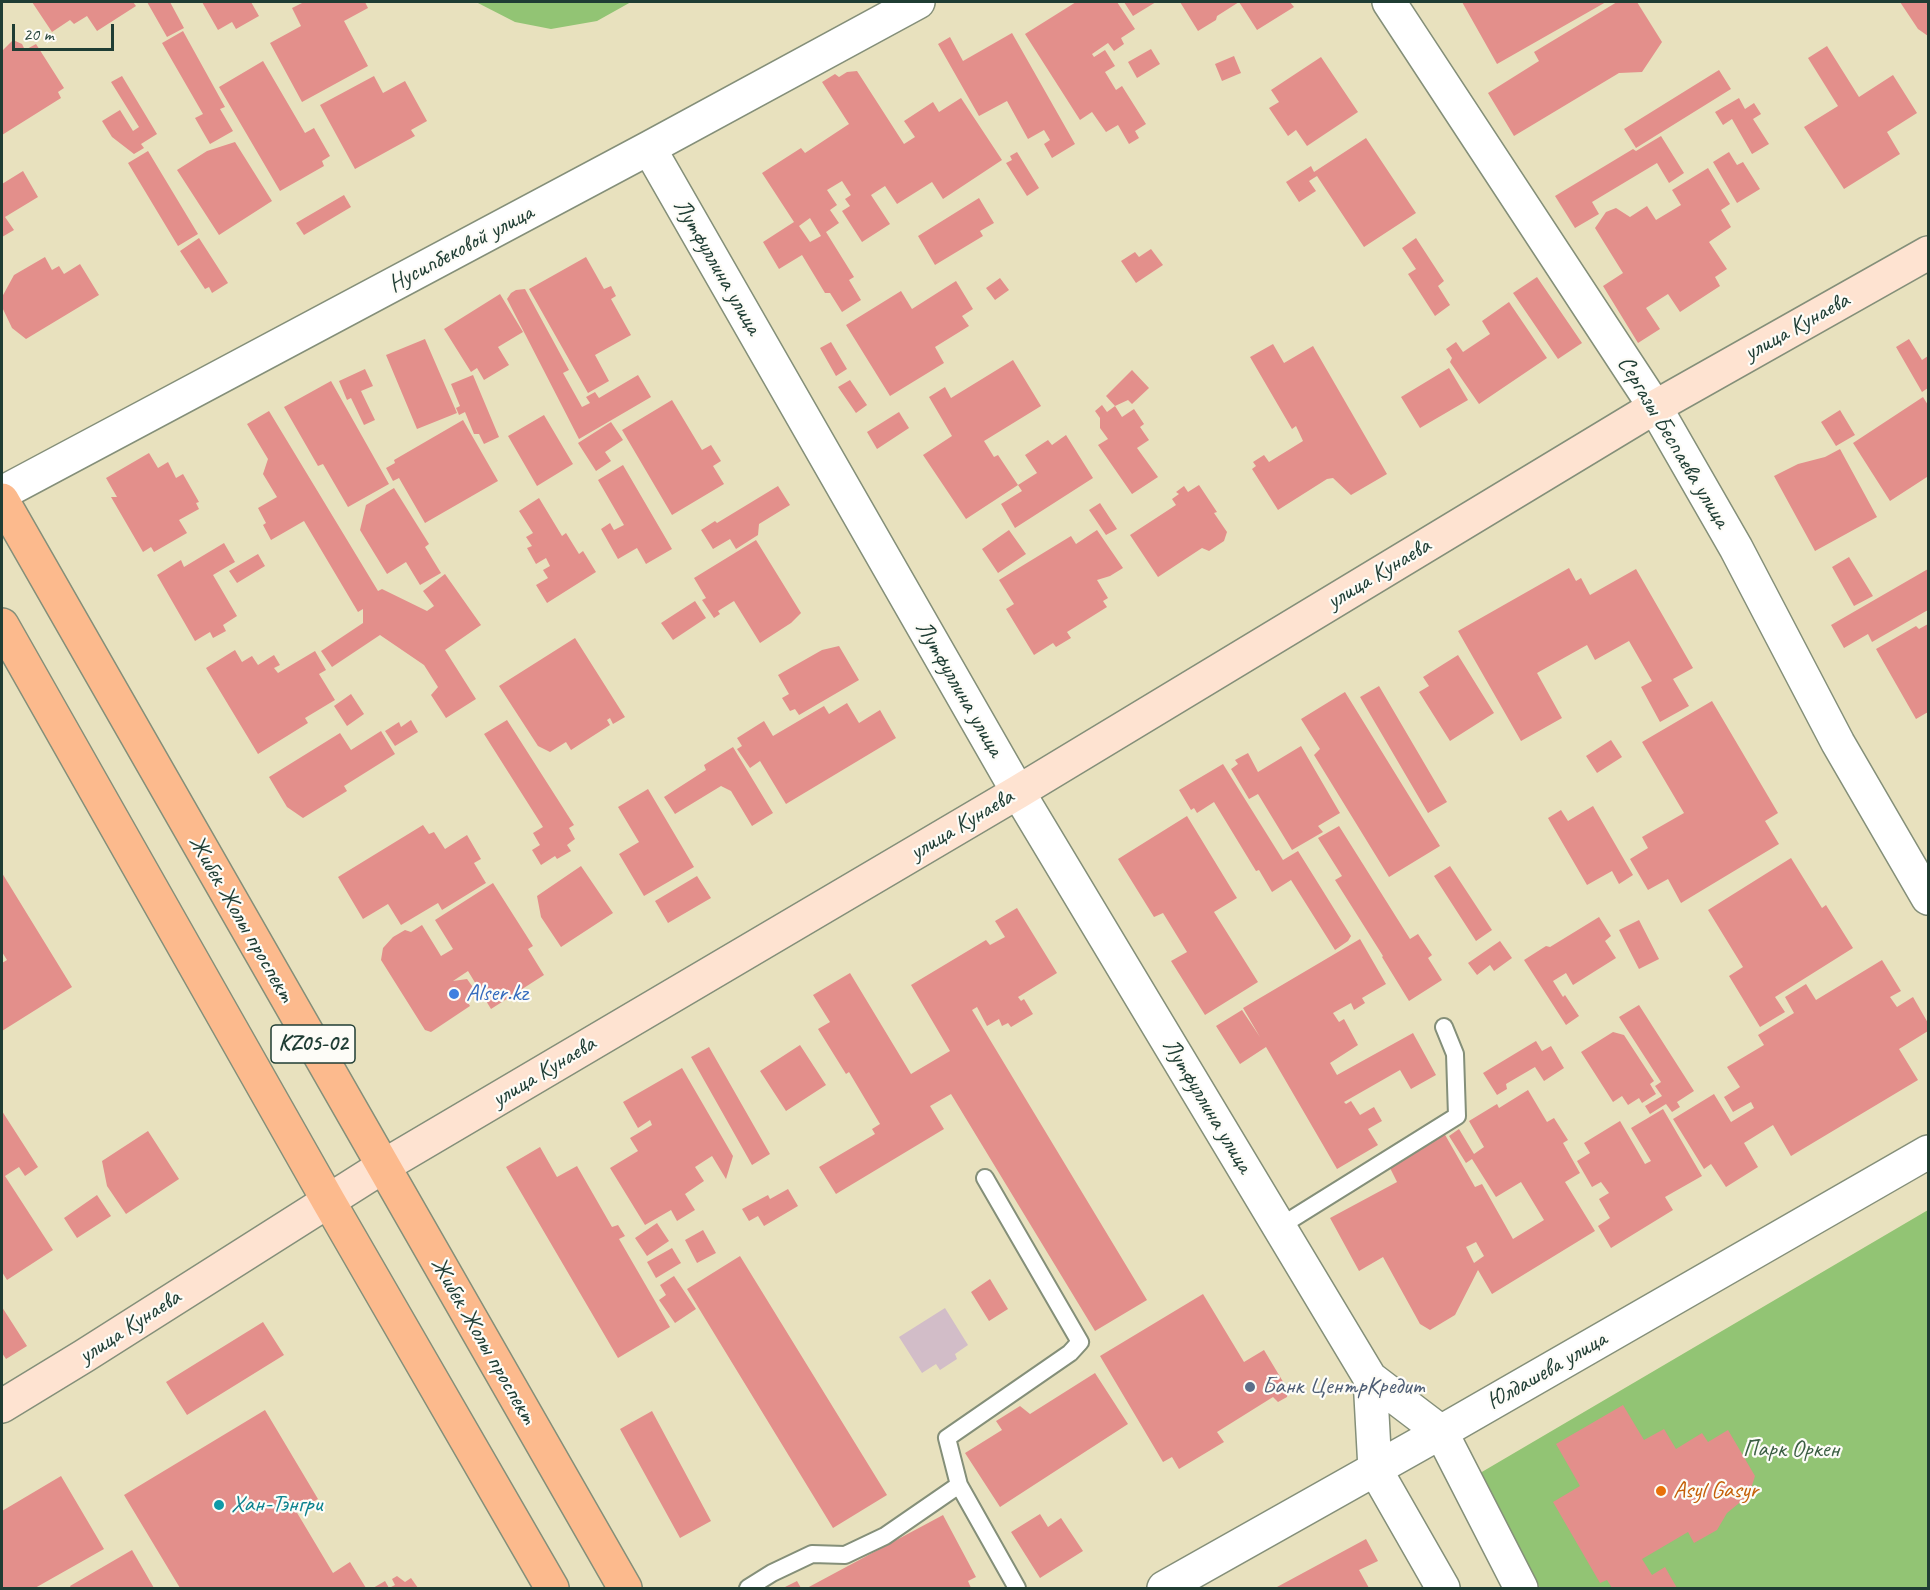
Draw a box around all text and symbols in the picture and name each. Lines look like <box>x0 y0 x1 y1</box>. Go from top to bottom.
scale bar <box>15 12 117 50</box>
text: 20 m <box>23 23 54 45</box>
street label: Лутфуллина улица <box>666 194 768 340</box>
street label: Нусипбековой улица <box>383 199 539 299</box>
street label: улица Кунаева <box>1739 286 1855 368</box>
street label: Сергазы Беспаева улица <box>1610 351 1736 533</box>
street label: улица Кунаева <box>1322 532 1436 616</box>
street label: Лутфуллина улица <box>908 616 1010 762</box>
street label: улица Кунаева <box>905 783 1019 867</box>
street label: Жибек Жолы проспект <box>181 830 301 1008</box>
place label: Alser.kz <box>466 980 528 1008</box>
marker: Alser.kz <box>447 987 461 1001</box>
road number: KZ05-02 <box>271 1025 355 1063</box>
street label: улица Кунаева <box>487 1030 601 1114</box>
street label: Лутфуллина улица <box>1155 1033 1259 1179</box>
street label: Жибек Жолы проспект <box>423 1252 543 1430</box>
street label: улица Кунаева <box>73 1283 187 1371</box>
street label: Юлдашева улица <box>1482 1325 1612 1417</box>
place label: Банк ЦентрКредит <box>1262 1373 1425 1401</box>
marker: Банк ЦентрКредит <box>1243 1380 1257 1394</box>
park label: Парк Оркен <box>1743 1436 1839 1464</box>
place label: Asyl Gasyr <box>1673 1477 1758 1505</box>
marker: Asyl Gasyr <box>1654 1484 1668 1498</box>
place label: Хан-Тэнгри <box>231 1491 322 1519</box>
marker: Хан-Тэнгри <box>212 1498 226 1512</box>

